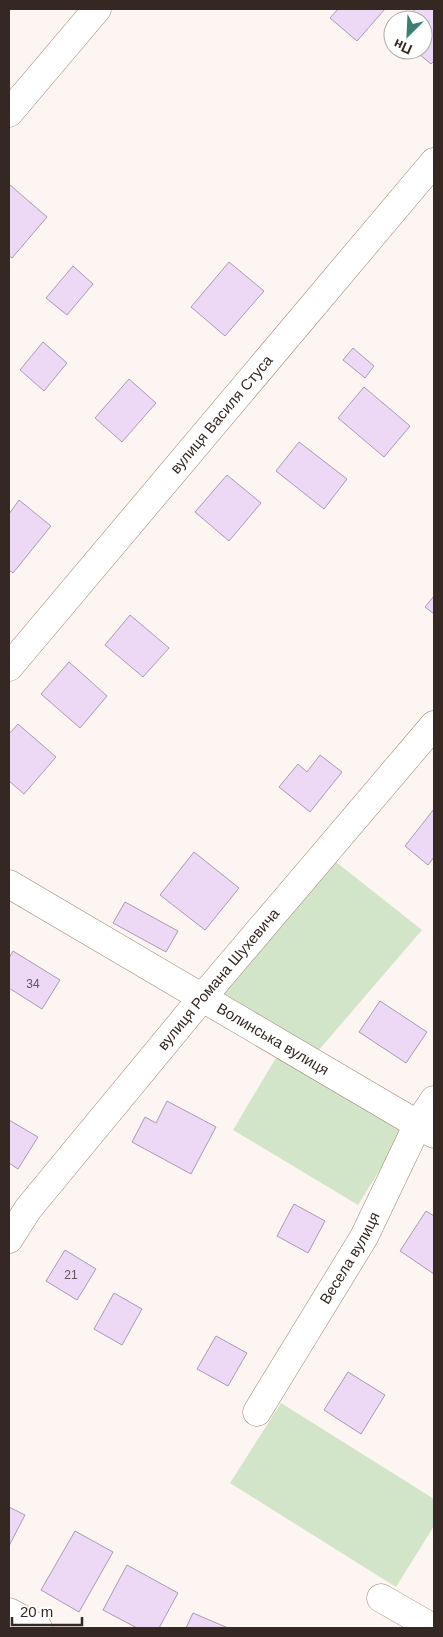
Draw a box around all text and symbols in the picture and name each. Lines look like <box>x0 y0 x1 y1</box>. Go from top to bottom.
north arrow <box>383 10 433 60</box>
text: Пн <box>391 36 414 58</box>
street label: вулиця Василя Стуса <box>167 351 276 477</box>
street label: вулиця Романа Шухевича <box>154 904 283 1053</box>
house number: 34 <box>26 977 40 991</box>
street label: Волинська вулиця <box>214 999 332 1078</box>
street label: Весела вулиця <box>316 1209 383 1307</box>
house number: 21 <box>64 1268 78 1282</box>
scale bar <box>12 1594 82 1626</box>
text: 20 m <box>20 1603 53 1620</box>

